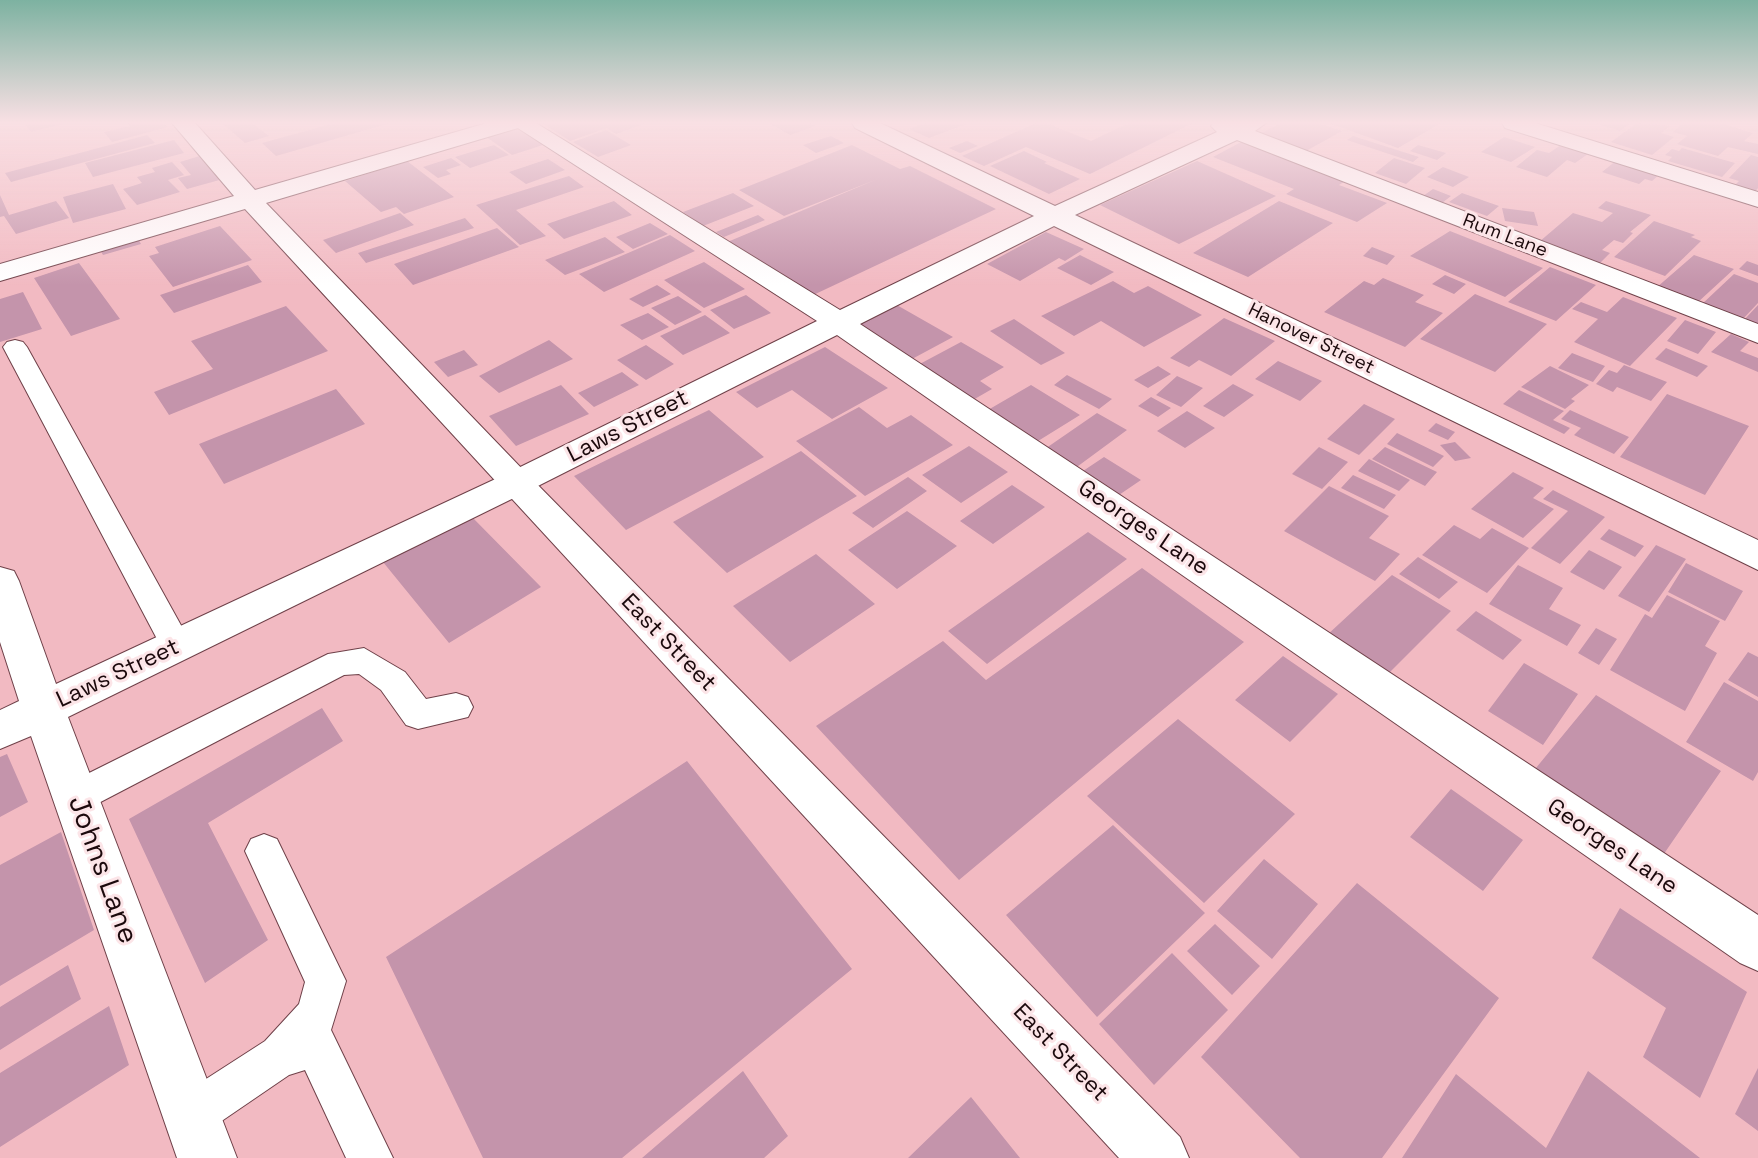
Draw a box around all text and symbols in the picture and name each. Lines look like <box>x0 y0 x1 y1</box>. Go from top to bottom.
street label: Rum Lane <box>1459 209 1551 263</box>
street label: Hanover Street <box>1244 299 1378 379</box>
street label: Laws Street <box>563 385 693 469</box>
street label: Georges Lane <box>1073 474 1213 582</box>
street label: East Street <box>615 589 721 697</box>
street label: Laws Street <box>52 634 184 714</box>
street label: Johns Lane <box>60 792 144 948</box>
street label: Georges Lane <box>1542 793 1682 901</box>
street label: East Street <box>1007 999 1113 1107</box>

